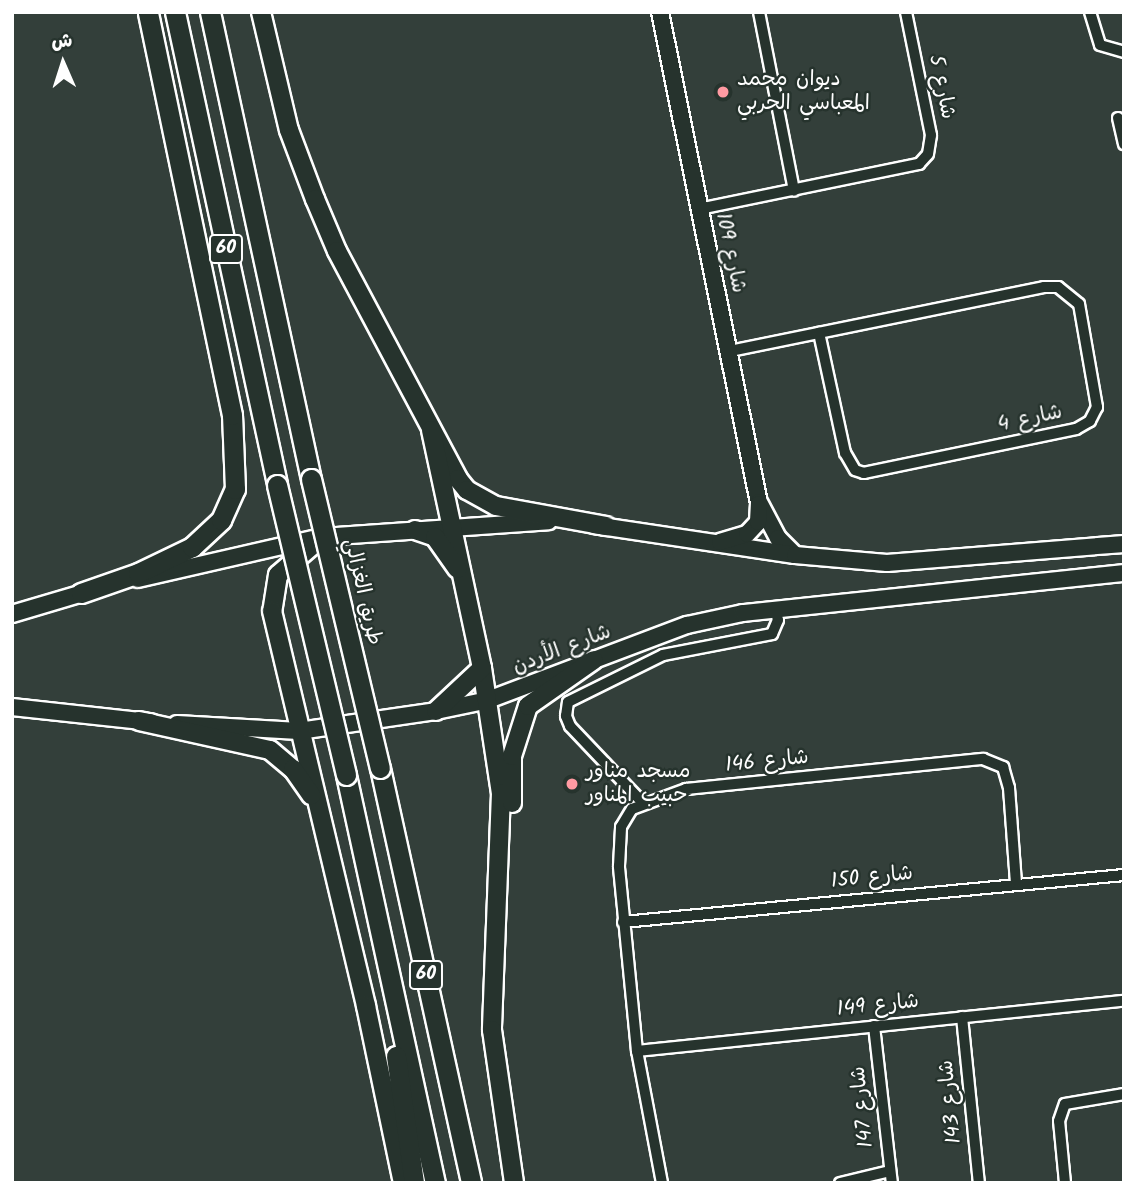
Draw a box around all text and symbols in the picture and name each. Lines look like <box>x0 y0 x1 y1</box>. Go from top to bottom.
text: ش <box>51 27 73 58</box>
north arrow <box>28 28 98 98</box>
street label: شارع 5 <box>922 53 960 121</box>
place label: ديوان محمد المعباسي الحربي <box>737 67 870 117</box>
marker: ديوان محمد المعباسي الحربي <box>715 84 731 100</box>
street label: شارع 109 <box>709 211 751 295</box>
road number: 60 <box>208 233 244 264</box>
street label: شارع 4 <box>995 400 1065 438</box>
street label: طريق الغزالي <box>337 536 387 648</box>
street label: شارع الأردن <box>509 620 615 680</box>
street label: شارع 146 <box>724 745 810 779</box>
place label: مسجد مناور حبيب المناور <box>586 759 690 809</box>
marker: مسجد مناور حبيب المناور <box>564 776 580 792</box>
street label: شارع 150 <box>830 861 914 895</box>
road number: 60 <box>408 959 444 990</box>
street label: شارع 149 <box>836 989 920 1023</box>
street label: شارع 143 <box>934 1059 968 1145</box>
street label: شارع 147 <box>846 1065 880 1149</box>

